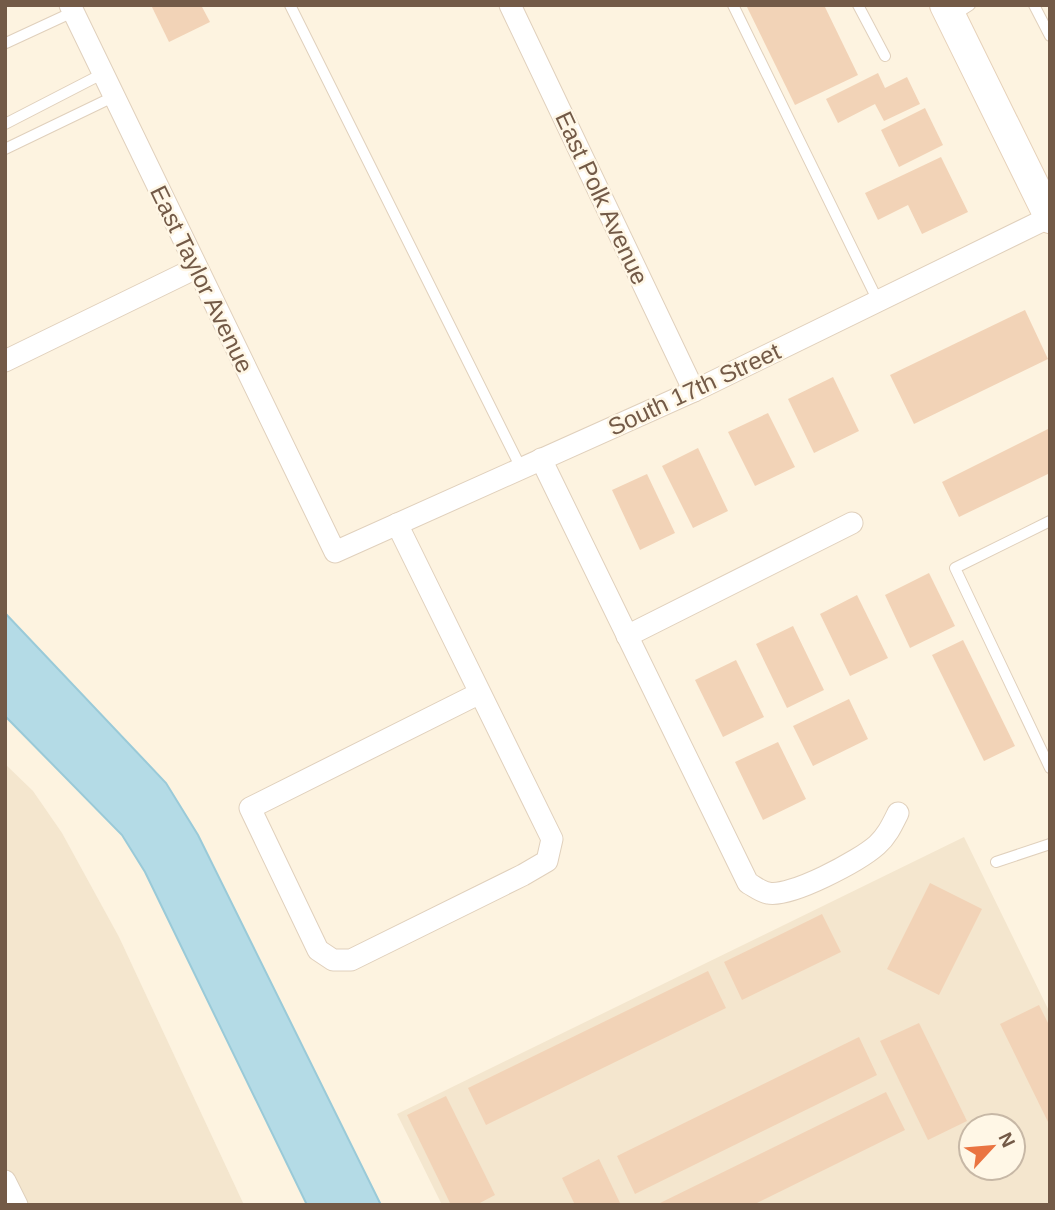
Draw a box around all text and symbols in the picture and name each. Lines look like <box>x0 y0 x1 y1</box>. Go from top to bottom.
street label: East Polk Avenue <box>550 107 654 289</box>
street label: East Taylor Avenue <box>145 181 259 377</box>
street label: South 17th Street <box>604 337 785 441</box>
north arrow <box>957 1112 1027 1182</box>
text: N <box>994 1129 1019 1151</box>

